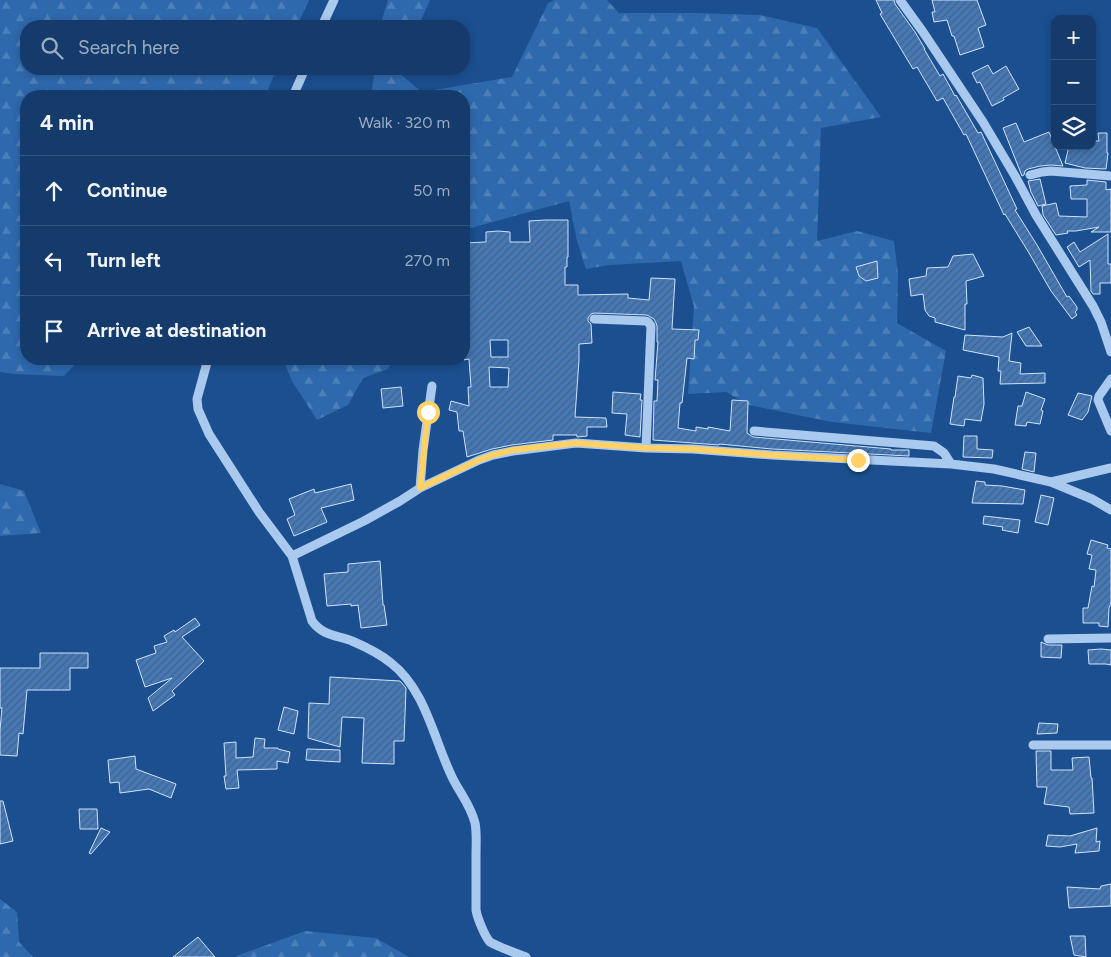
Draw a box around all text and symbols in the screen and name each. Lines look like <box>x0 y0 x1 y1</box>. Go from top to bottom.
map controls <box>1051 15 1096 150</box>
button: + <box>1051 15 1096 60</box>
search box <box>20 20 470 75</box>
icon: search <box>38 34 66 62</box>
text: Search here <box>78 36 180 59</box>
button: − <box>1051 60 1096 105</box>
button: layers <box>1051 105 1096 150</box>
text: 4 min <box>40 110 94 135</box>
text: Walk · 320 m <box>358 113 450 132</box>
icon: ahead <box>40 177 68 205</box>
text: Continue <box>87 179 167 202</box>
text: 50 m <box>413 181 450 200</box>
icon: left <box>40 247 68 275</box>
text: Turn left <box>87 249 161 272</box>
text: 270 m <box>405 251 450 270</box>
icon: arrive <box>40 317 68 345</box>
text: Arrive at destination <box>87 319 266 342</box>
route start <box>417 401 440 424</box>
route end <box>847 449 870 472</box>

